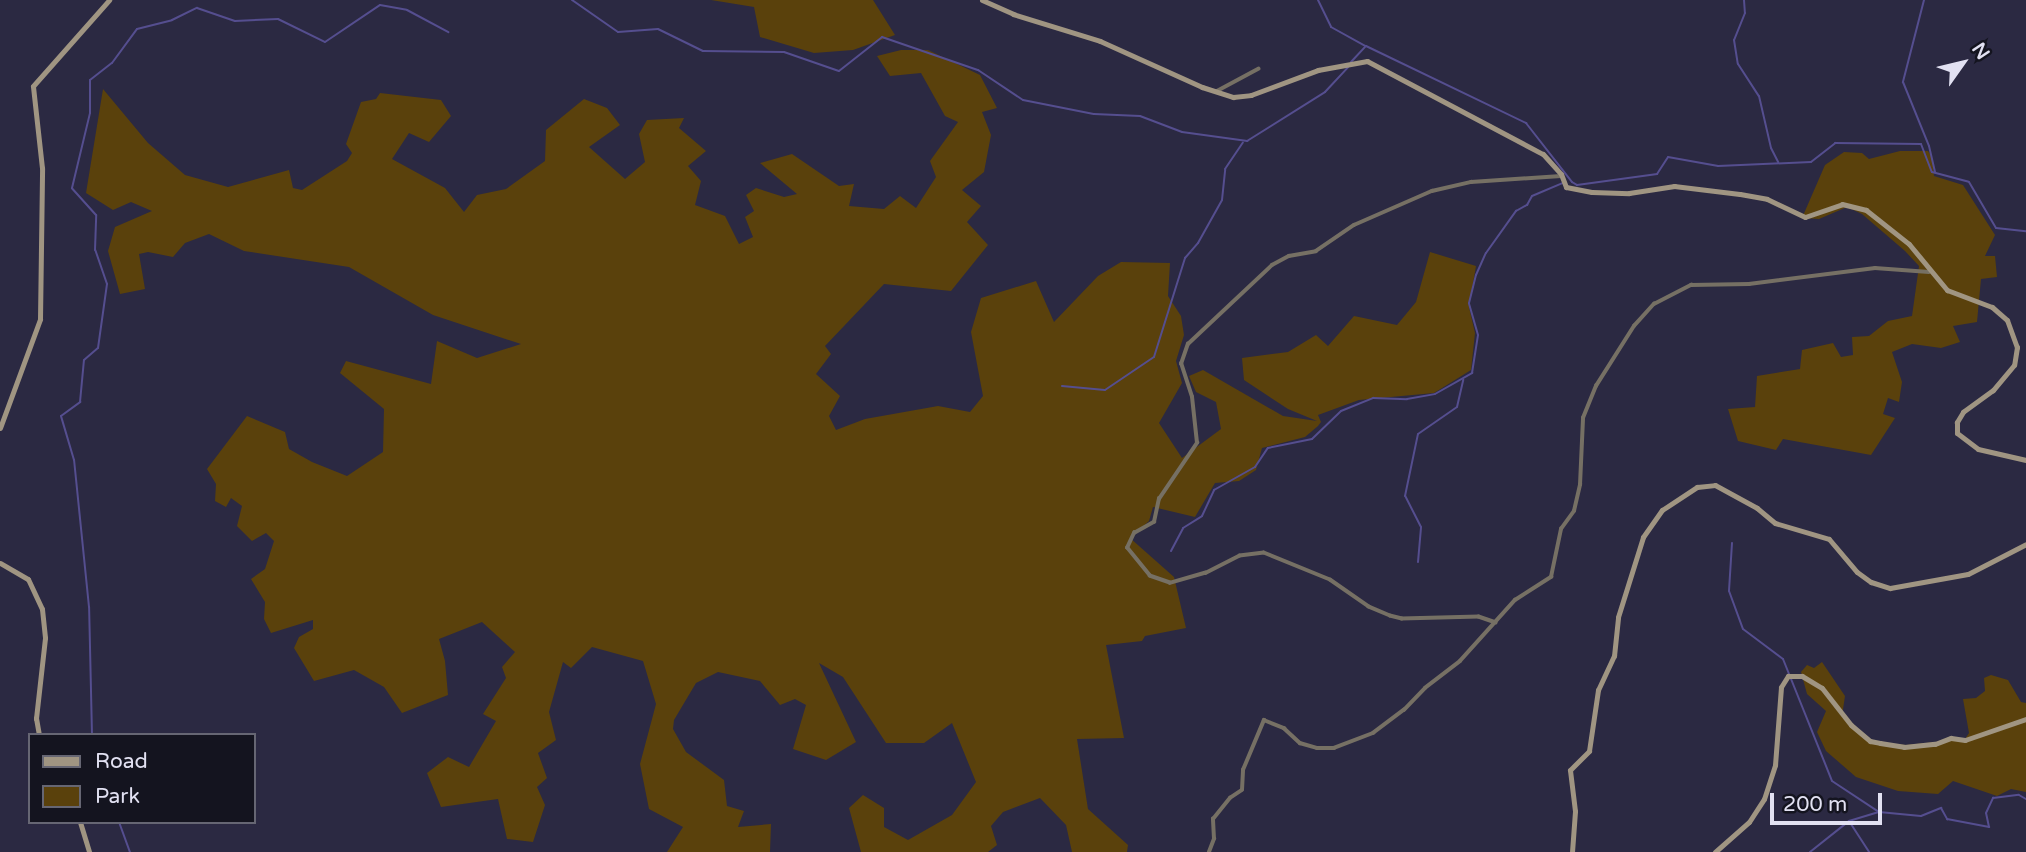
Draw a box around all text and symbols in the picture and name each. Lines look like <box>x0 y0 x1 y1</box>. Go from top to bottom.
north arrow <box>1928 28 1998 98</box>
text: N <box>1967 39 1994 64</box>
legend <box>28 733 256 824</box>
text: Road <box>95 749 148 774</box>
scale bar <box>1774 778 1886 822</box>
text: Park <box>95 784 140 809</box>
text: 200 m <box>1783 792 1847 817</box>

